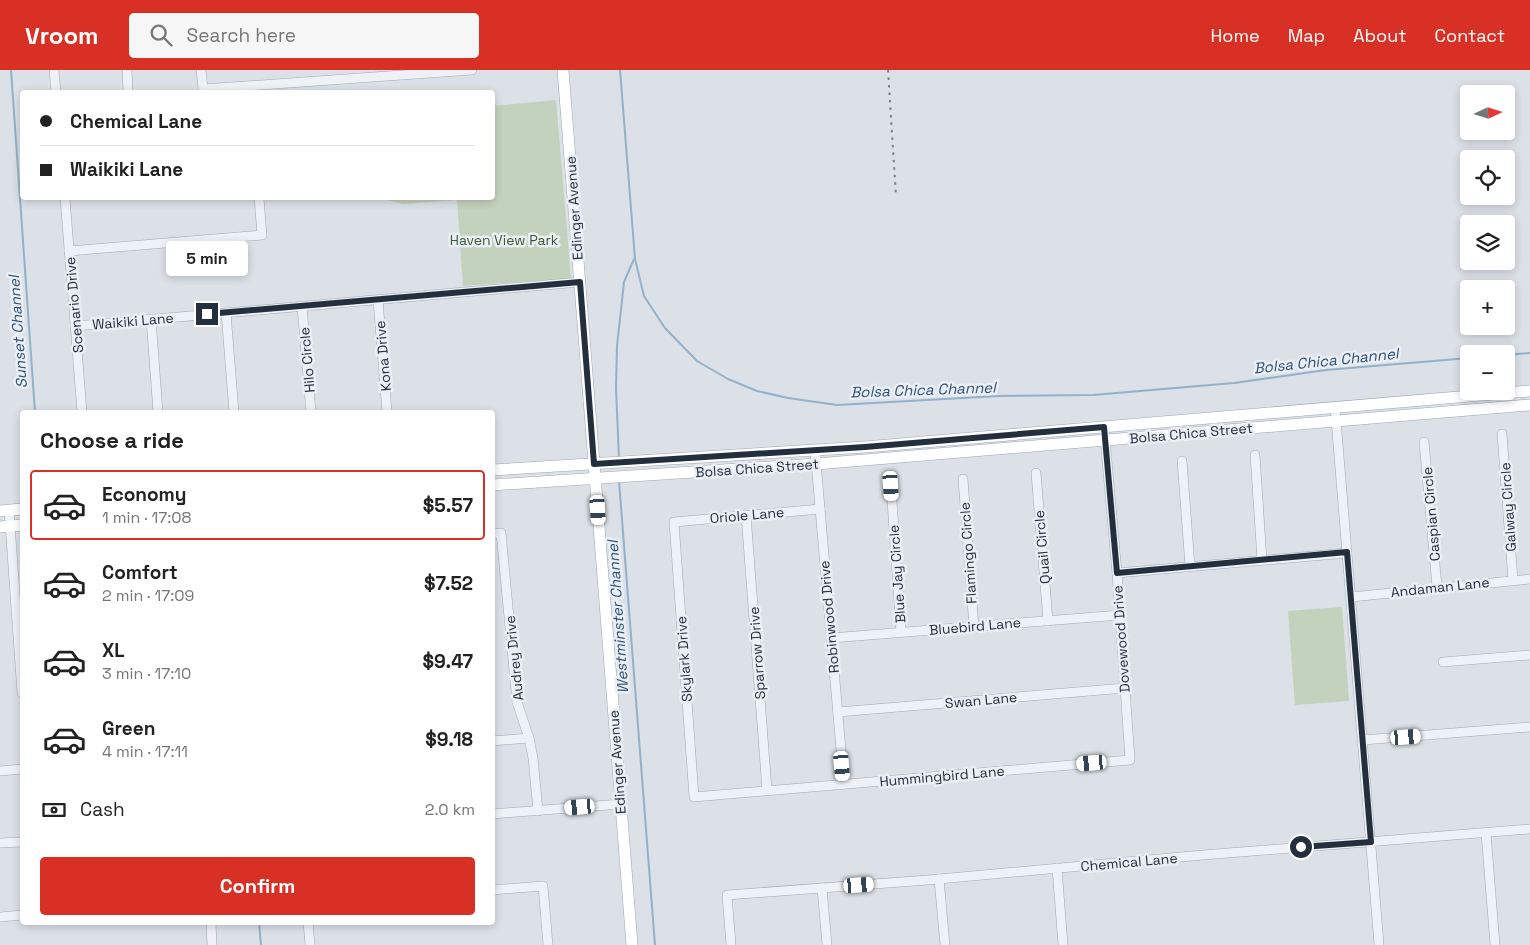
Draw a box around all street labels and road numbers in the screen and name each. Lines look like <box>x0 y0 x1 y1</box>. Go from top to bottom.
street label: Edinger Avenue <box>561 155 587 261</box>
street label: Scenario Drive <box>61 256 87 354</box>
street label: Waikiki Lane <box>92 308 174 334</box>
street label: Kona Drive <box>371 320 395 392</box>
street label: Hilo Circle <box>295 326 319 394</box>
street label: Bolsa Chica Street <box>1128 419 1254 447</box>
street label: Bolsa Chica Street <box>694 455 820 481</box>
street label: Galway Circle <box>1496 462 1520 552</box>
street label: Caspian Circle <box>1418 466 1444 562</box>
street label: Flamingo Circle <box>955 502 981 604</box>
street label: Oriole Lane <box>709 503 785 527</box>
street label: Quail Circle <box>1030 509 1054 585</box>
street label: Blue Jay Circle <box>885 524 909 624</box>
street label: Robinwood Drive <box>815 560 843 674</box>
street label: Andaman Lane <box>1390 573 1490 601</box>
street label: Dovewood Drive <box>1108 585 1134 693</box>
street label: Sparrow Drive <box>745 606 769 700</box>
street label: Bluebird Lane <box>928 613 1022 639</box>
street label: Audrey Drive <box>501 615 527 701</box>
street label: Skylark Drive <box>672 615 696 703</box>
street label: Swan Lane <box>944 688 1018 712</box>
street label: Edinger Avenue <box>604 709 630 815</box>
street label: Hummingbird Lane <box>879 762 1005 790</box>
street label: Chemical Lane <box>1080 849 1178 875</box>

